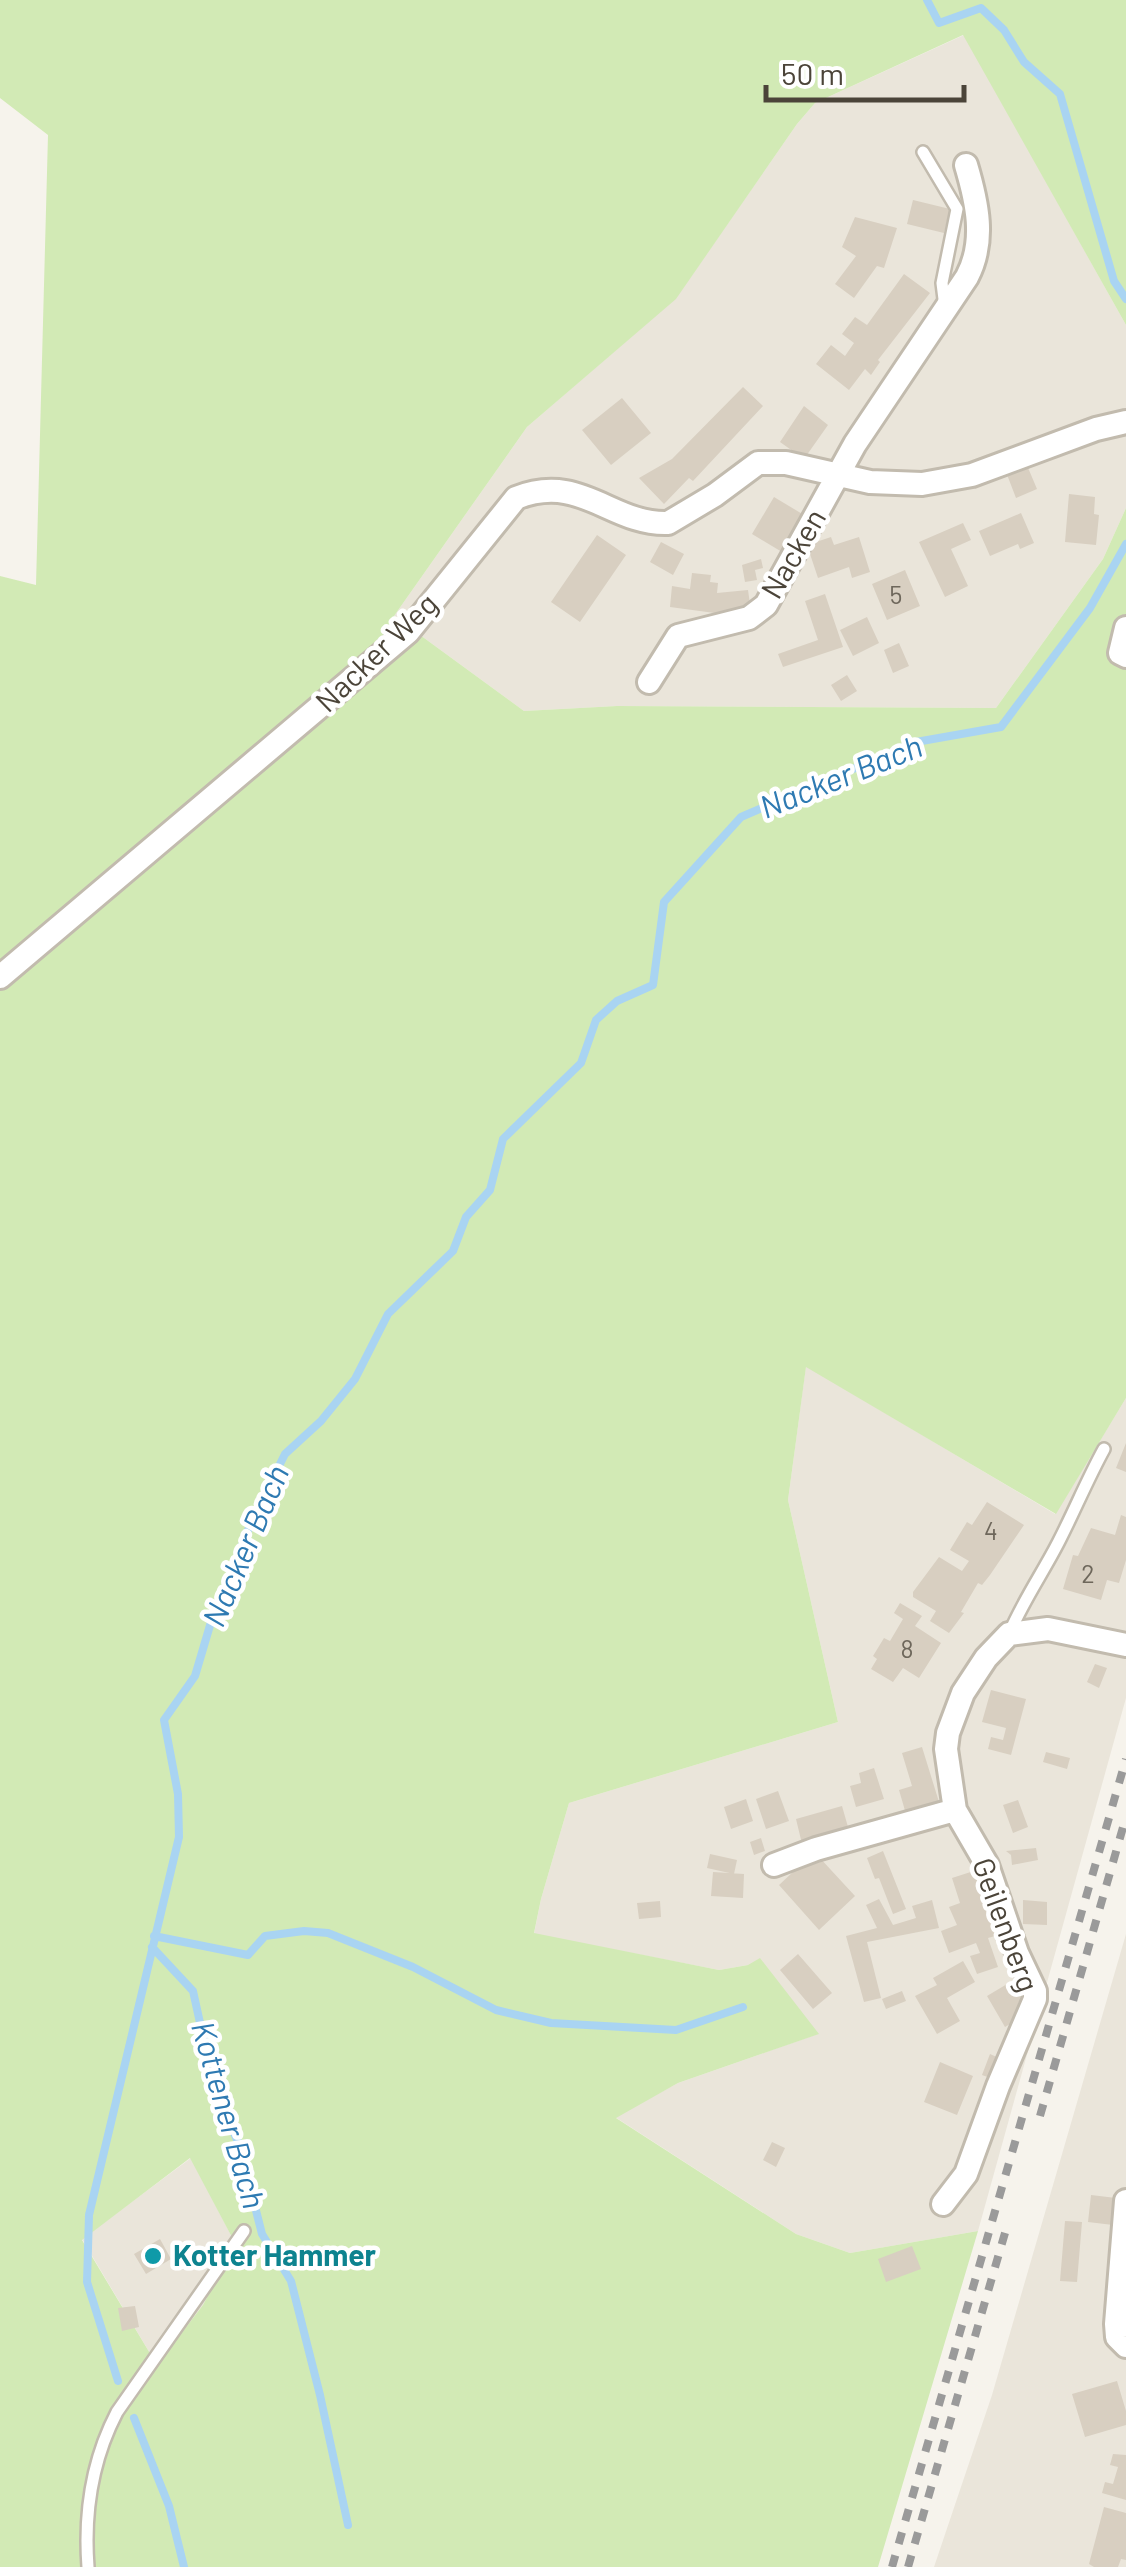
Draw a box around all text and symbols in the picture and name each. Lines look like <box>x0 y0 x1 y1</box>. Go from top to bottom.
scale bar <box>766 40 964 102</box>
text: 50 m <box>781 55 844 91</box>
street label: Nacken <box>752 502 832 604</box>
house number: 5 <box>890 579 902 609</box>
street label: Nacker Weg <box>307 585 444 719</box>
water label: Nacker Bach <box>754 725 927 825</box>
water label: Nacker Bach <box>193 1459 295 1632</box>
house number: 4 <box>984 1515 998 1545</box>
house number: 2 <box>1081 1558 1095 1588</box>
house number: 8 <box>900 1633 914 1663</box>
street label: Geilenberg <box>966 1852 1048 1996</box>
water label: Kottener Bach <box>185 2016 275 2213</box>
place label: Kotter Hammer <box>173 2236 377 2272</box>
marker: Kotter Hammer <box>142 2245 164 2267</box>

